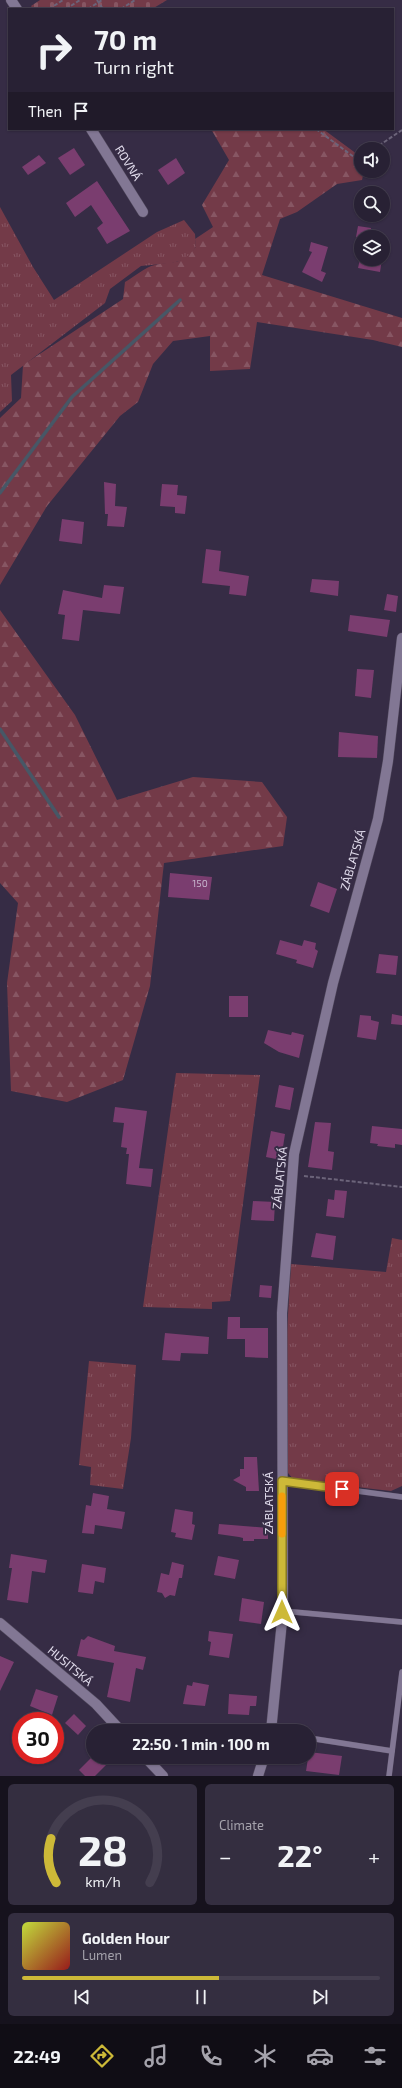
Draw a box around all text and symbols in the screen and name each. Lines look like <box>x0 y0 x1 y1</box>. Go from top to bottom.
text: 70 m <box>94 22 157 56</box>
icon: right <box>28 24 80 76</box>
text: Turn right <box>94 56 174 78</box>
icon: arrive <box>70 100 92 122</box>
text: Then <box>28 102 62 120</box>
street label: ROVNÁ <box>113 142 145 183</box>
map controls <box>354 142 390 266</box>
button: sound <box>354 142 390 178</box>
button: search <box>354 186 390 222</box>
button: layers <box>354 230 390 266</box>
street label: ZÁBLATSKÁ <box>337 827 368 892</box>
house number: 150 <box>192 877 208 889</box>
street label: ZÁBLATSKÁ <box>269 1145 289 1210</box>
street label: ZÁBLATSKÁ <box>261 1471 275 1534</box>
pin <box>325 1472 359 1506</box>
icon: arrive <box>331 1478 353 1500</box>
position arrow <box>261 1591 303 1633</box>
street label: HUSITSKÁ <box>45 1642 96 1688</box>
speed limit sign: 30 <box>12 1712 64 1764</box>
text: 22:50 · 1 min · 100 m <box>132 1735 270 1753</box>
text: Climate <box>219 1817 264 1833</box>
text: 28 <box>77 1823 128 1873</box>
text: 22° <box>277 1837 322 1873</box>
text: − <box>219 1843 232 1869</box>
text: + <box>368 1843 380 1869</box>
text: km/h <box>85 1872 120 1889</box>
text: Golden Hour <box>82 1929 170 1947</box>
text: Lumen <box>82 1947 122 1963</box>
icon: previous <box>71 1986 93 2008</box>
icon: pause <box>190 1986 212 2008</box>
icon: next <box>309 1986 331 2008</box>
icon: directions <box>88 2042 116 2070</box>
icon: music <box>142 2042 170 2070</box>
icon: phone <box>197 2042 225 2070</box>
icon: climate <box>251 2042 279 2070</box>
icon: car <box>306 2042 334 2070</box>
icon: filters <box>361 2042 389 2070</box>
text: 22:49 <box>13 2045 61 2067</box>

